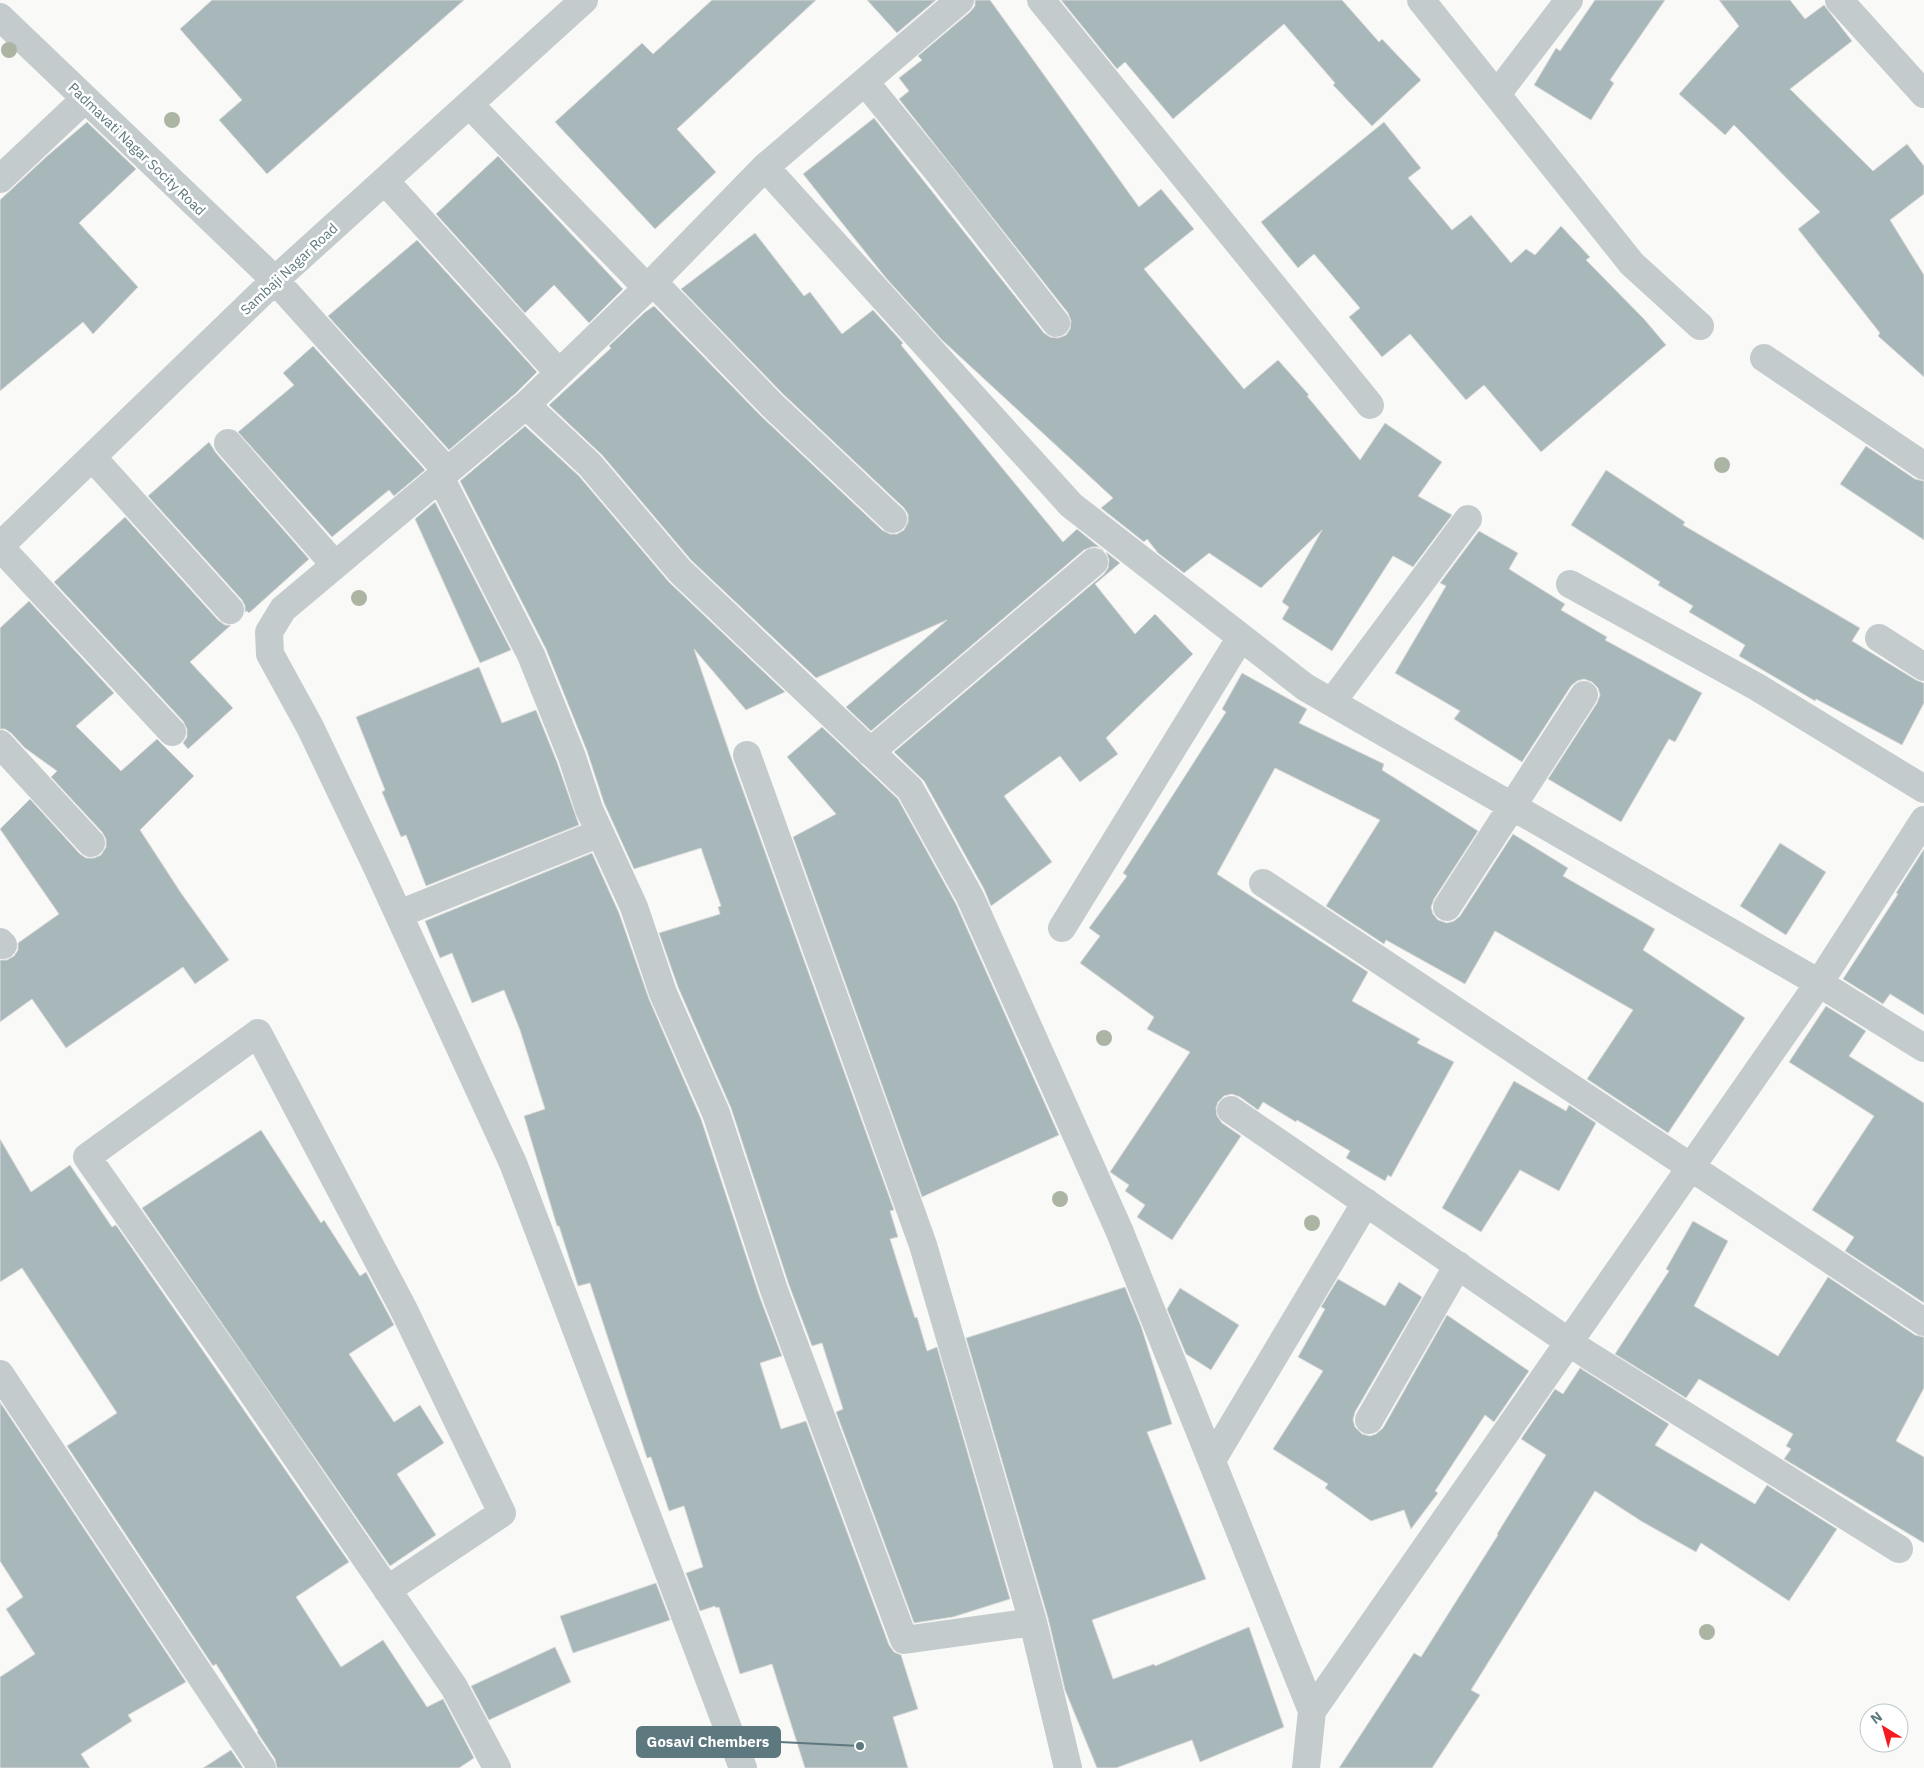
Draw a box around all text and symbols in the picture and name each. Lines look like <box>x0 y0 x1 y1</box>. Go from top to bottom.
street label: Padmavati Nagar Socity Road <box>65 79 209 219</box>
street label: Sambaji Nagar Road <box>237 219 341 319</box>
north arrow <box>1859 1703 1909 1753</box>
text: N <box>1867 1707 1886 1728</box>
callout: Gosavi Chembers <box>637 1727 780 1757</box>
text: Gosavi Chembers <box>647 1732 770 1751</box>

